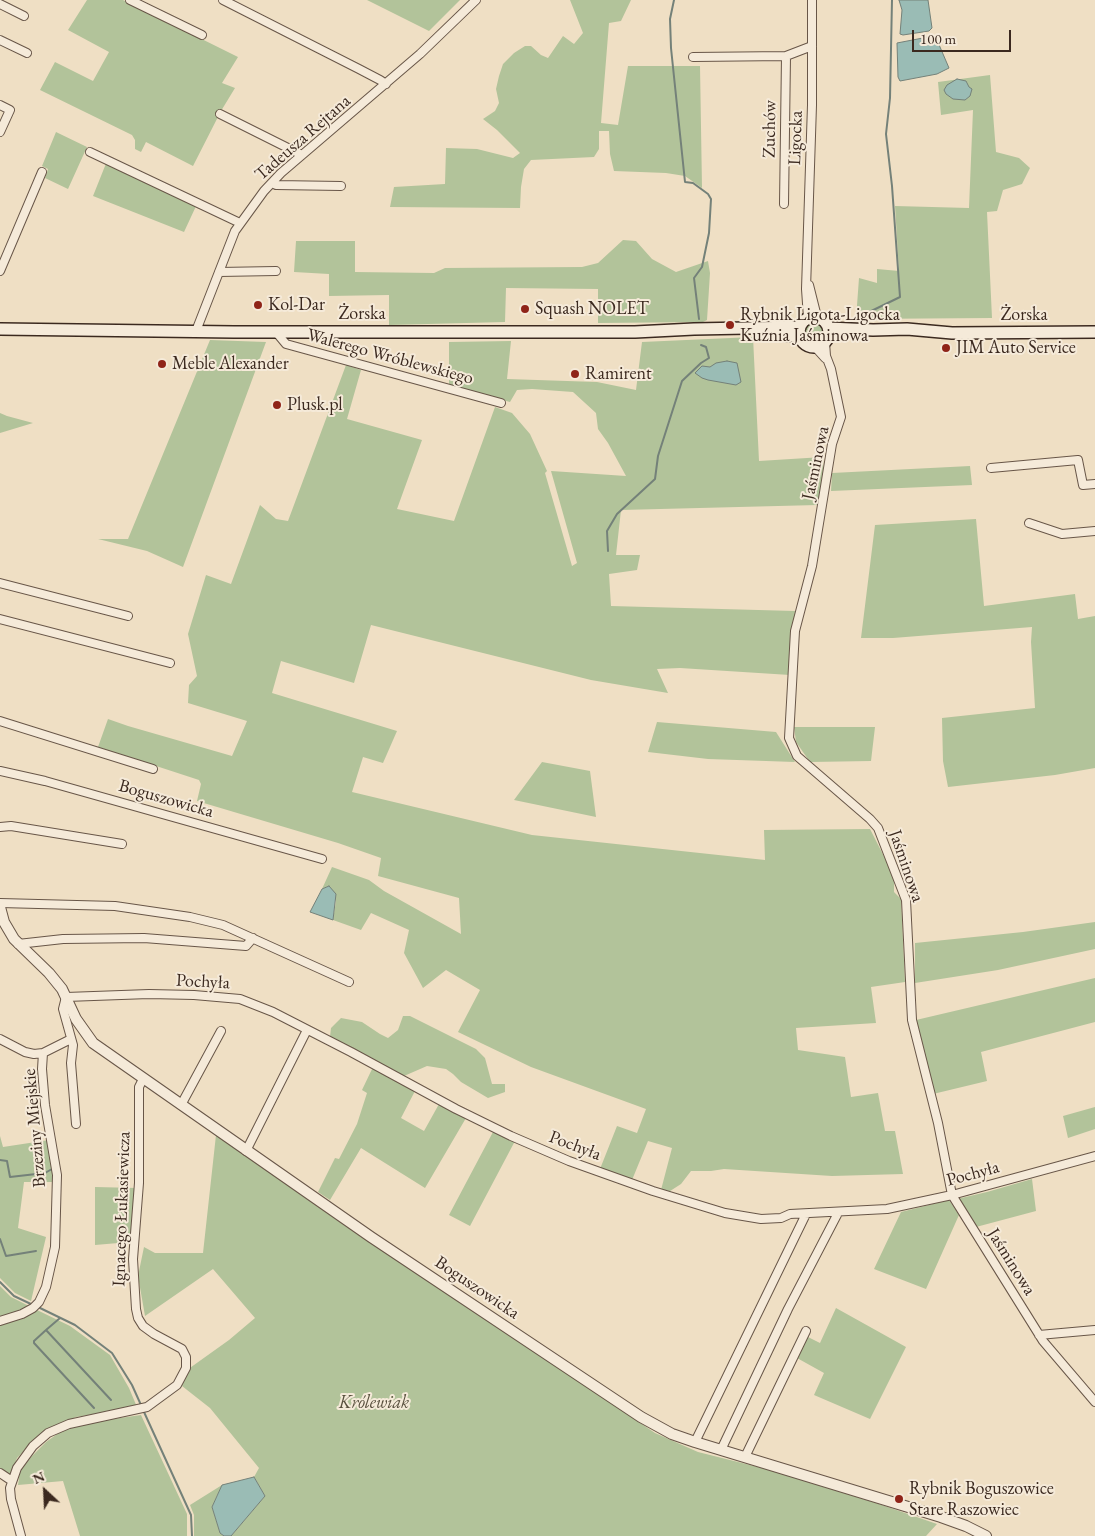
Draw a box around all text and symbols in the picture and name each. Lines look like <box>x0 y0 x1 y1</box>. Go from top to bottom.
scale bar <box>915 20 1014 52</box>
text: 100 m <box>920 29 956 48</box>
street label: Tadeusza Rejtana <box>251 91 355 185</box>
street label: Zuchów <box>759 100 781 158</box>
street label: Ligocka <box>784 110 808 166</box>
place label: Kol-Dar <box>268 294 325 316</box>
place label: Squash NOLET <box>535 298 649 320</box>
marker: Kol-Dar <box>252 299 264 311</box>
street label: Żorska <box>338 303 386 325</box>
marker: Squash NOLET <box>519 303 531 315</box>
place label: Rybnik Ligota-Ligocka Kuźnia Jaśminowa <box>740 304 900 346</box>
street label: Żorska <box>1000 304 1048 326</box>
marker: Rybnik Ligota-Ligocka Kuźnia Jaśminowa <box>724 319 736 331</box>
street label: Walerego Wróblewskiego <box>304 324 476 390</box>
place label: JIM Auto Service <box>956 337 1076 359</box>
marker: JIM Auto Service <box>940 342 952 354</box>
place label: Meble Alexander <box>172 353 289 375</box>
marker: Meble Alexander <box>156 358 168 370</box>
place label: Ramirent <box>585 363 652 385</box>
marker: Ramirent <box>569 368 581 380</box>
place label: Plusk.pl <box>287 394 343 416</box>
marker: Plusk.pl <box>271 399 283 411</box>
street label: Jaśminowa <box>798 424 834 502</box>
street label: Boguszowicka <box>116 775 216 823</box>
street label: Jaśminowa <box>884 827 928 905</box>
street label: Pochyła <box>176 970 230 994</box>
street label: Brzeziny Miejskie <box>19 1068 51 1188</box>
street label: Pochyła <box>546 1126 604 1166</box>
street label: Ignacego Łukasiewicza <box>108 1131 136 1287</box>
street label: Pochyła <box>944 1157 1002 1191</box>
street label: Jaśminowa <box>982 1225 1040 1299</box>
street label: Boguszowicka <box>430 1252 524 1324</box>
park label: Królewiak <box>339 1392 409 1414</box>
north arrow <box>20 1466 70 1516</box>
text: N <box>30 1467 48 1488</box>
place label: Rybnik Boguszowice Stare Raszowiec <box>909 1478 1054 1520</box>
marker: Rybnik Boguszowice Stare Raszowiec <box>893 1493 905 1505</box>

